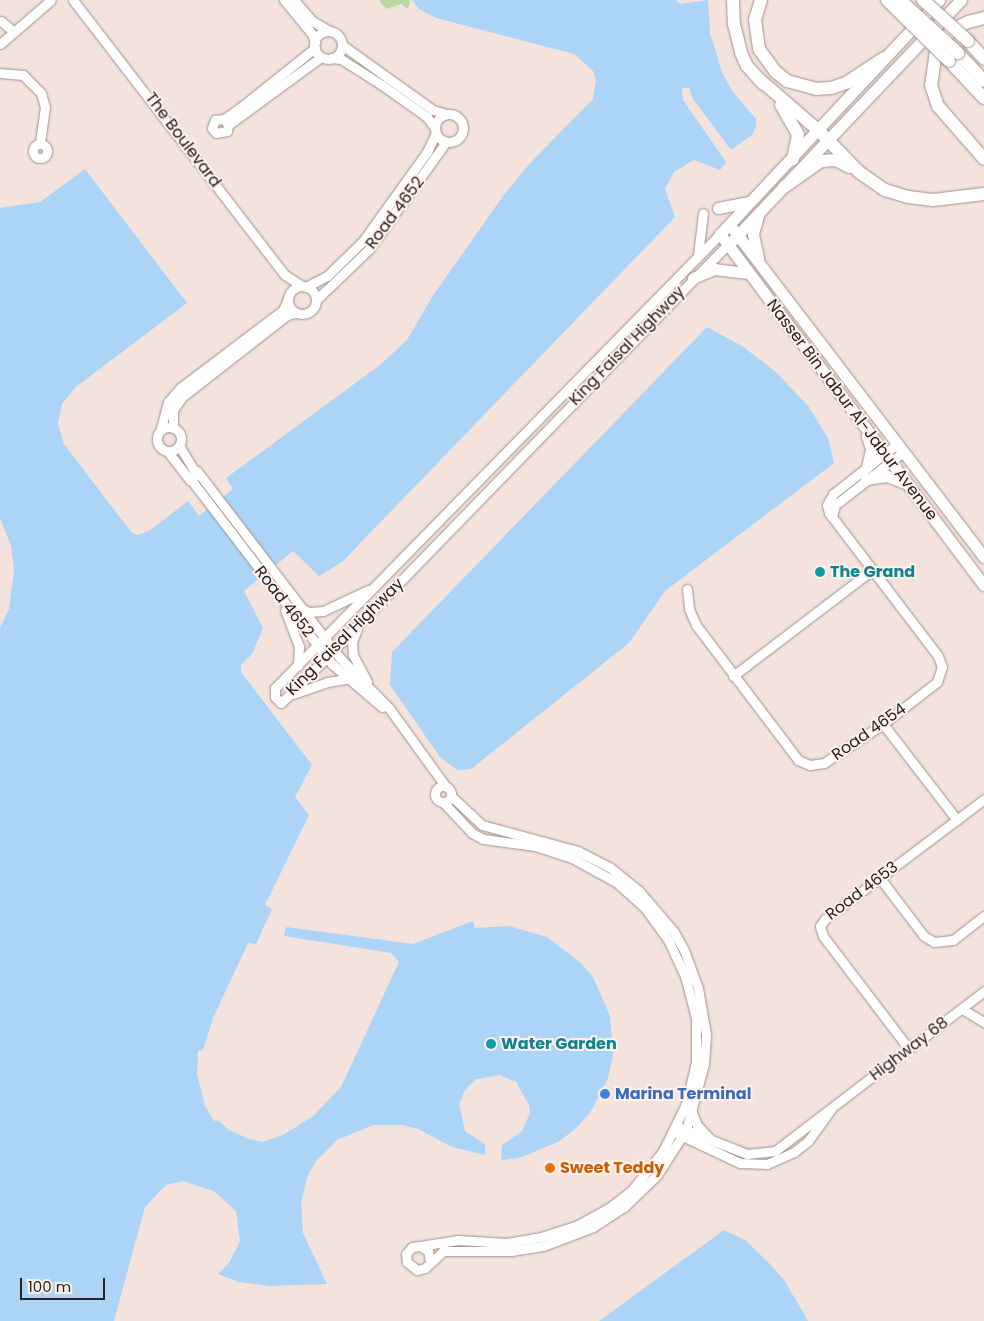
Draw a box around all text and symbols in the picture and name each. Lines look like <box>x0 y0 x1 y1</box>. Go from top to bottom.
street label: The Boulevard <box>141 89 225 191</box>
street label: Road 4652 <box>362 173 428 253</box>
street label: King Faisal Highway <box>565 282 689 410</box>
street label: Nasser Bin Jabur Al-Jabur Avenue <box>762 296 942 524</box>
street label: Road 4652 <box>250 562 318 642</box>
place label: The Grand <box>830 562 915 582</box>
marker: The Grand <box>814 566 826 578</box>
street label: King Faisal Highway <box>282 574 408 700</box>
street label: Road 4654 <box>828 699 910 765</box>
street label: Road 4653 <box>822 858 902 924</box>
street label: Highway 68 <box>866 1013 952 1085</box>
place label: Water Garden <box>501 1034 617 1054</box>
marker: Water Garden <box>485 1038 497 1050</box>
place label: Marina Terminal <box>615 1084 751 1104</box>
marker: Marina Terminal <box>599 1088 611 1100</box>
place label: Sweet Teddy <box>560 1158 664 1178</box>
marker: Sweet Teddy <box>544 1162 556 1174</box>
scale bar <box>22 1268 108 1300</box>
text: 100 m <box>28 1276 71 1297</box>

